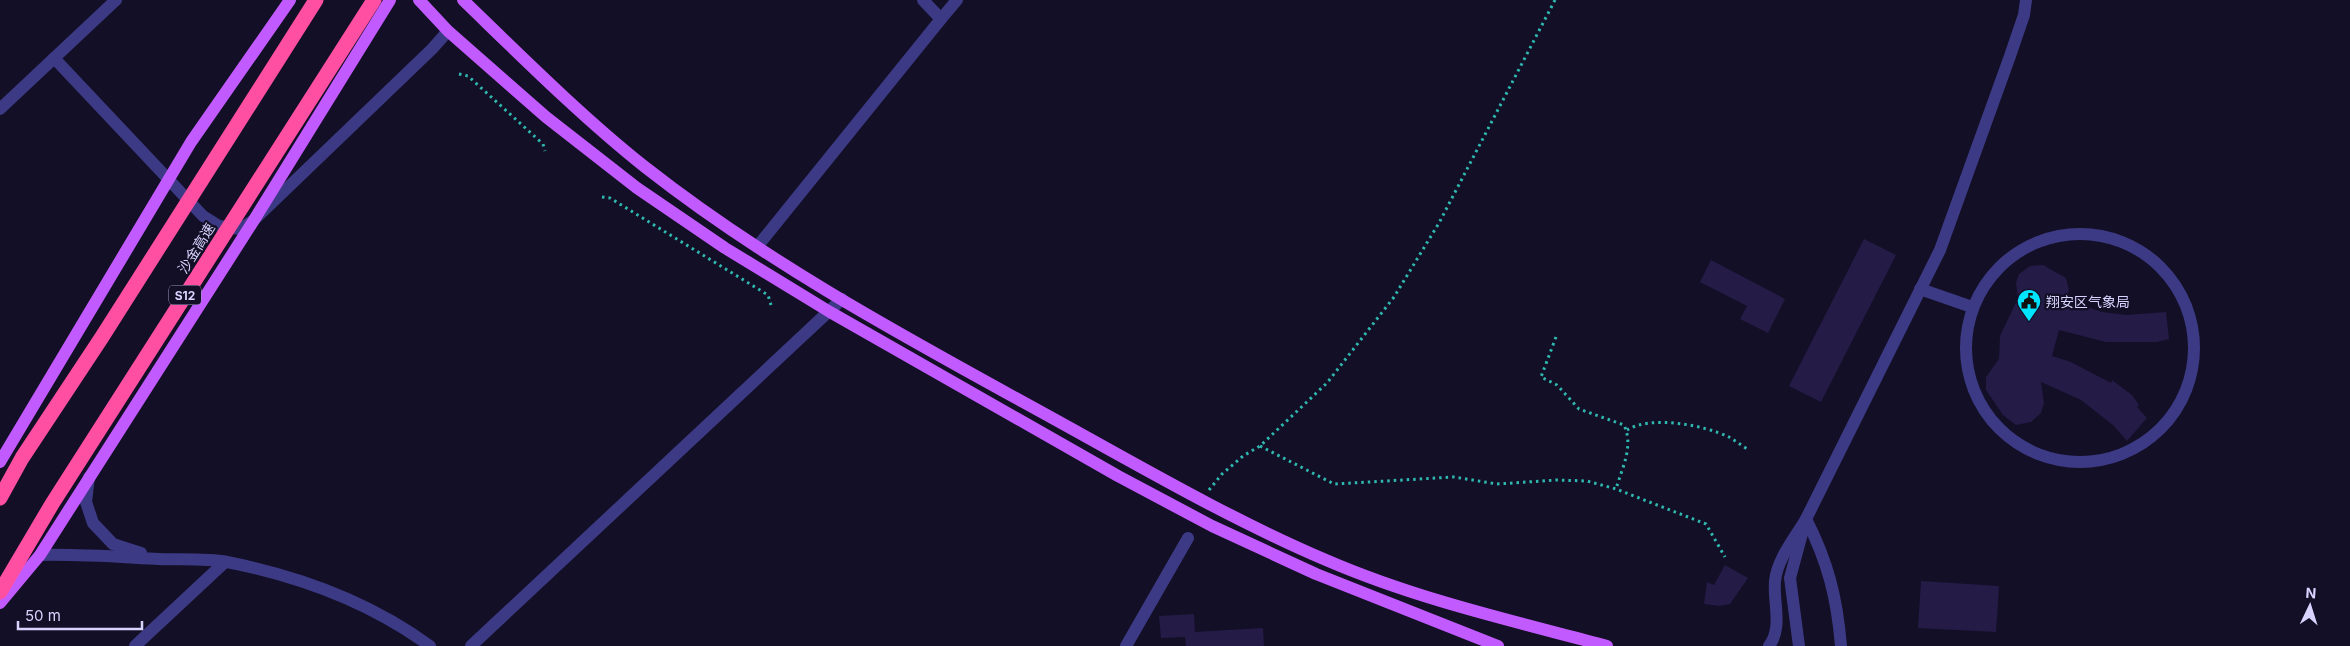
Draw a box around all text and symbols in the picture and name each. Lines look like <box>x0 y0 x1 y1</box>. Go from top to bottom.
street label: 沙金高速 <box>174 220 218 276</box>
road number: S12 <box>169 286 201 304</box>
public building icon: 翔安区气象局 <box>2016 288 2042 322</box>
place label: 翔安区气象局 <box>2046 293 2130 310</box>
north arrow <box>2285 581 2335 631</box>
text: N <box>2305 584 2317 601</box>
scale bar <box>18 598 141 630</box>
text: 50 m <box>25 606 61 625</box>

